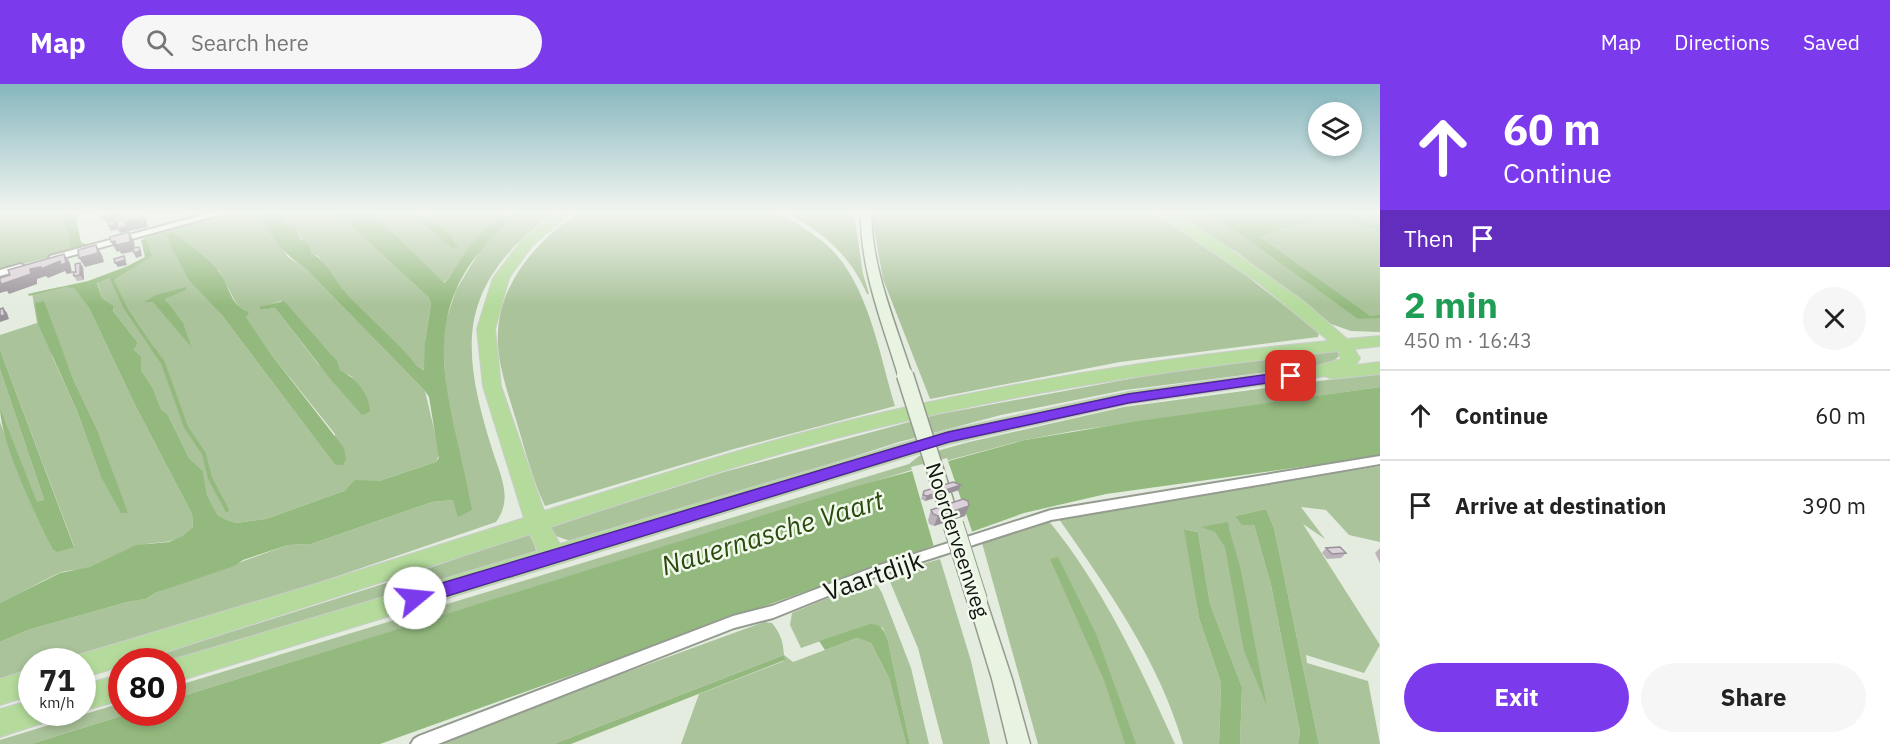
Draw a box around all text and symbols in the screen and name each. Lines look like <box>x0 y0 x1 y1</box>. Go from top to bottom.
search box <box>122 15 542 69</box>
text: Map <box>30 24 86 61</box>
icon: search <box>143 26 176 59</box>
text: Search here <box>191 28 309 57</box>
text: Map <box>1601 28 1641 56</box>
text: Directions <box>1674 28 1770 56</box>
text: Saved <box>1803 28 1860 56</box>
map controls <box>1308 102 1362 156</box>
button: layers <box>1308 102 1362 156</box>
text: 60 m <box>1503 102 1601 157</box>
icon: ahead <box>1404 108 1482 186</box>
text: Continue <box>1503 155 1612 190</box>
icon: arrive <box>1466 222 1499 255</box>
text: Then <box>1404 224 1454 253</box>
text: 2 min <box>1404 281 1498 328</box>
button: close <box>1803 287 1866 350</box>
text: 450 m · 16:43 <box>1404 327 1532 354</box>
pin <box>1265 350 1316 401</box>
icon: arrive <box>1274 359 1307 392</box>
icon: ahead <box>1404 399 1437 432</box>
text: Continue <box>1455 401 1548 430</box>
text: 60 m <box>1815 401 1866 430</box>
street label: Noorderveenweg <box>920 459 996 621</box>
water label: Nauernasche Vaart <box>657 481 889 582</box>
icon: arrive <box>1404 489 1437 522</box>
text: Arrive at destination <box>1455 491 1666 520</box>
text: 390 m <box>1802 491 1866 520</box>
street label: Vaartdijk <box>819 542 928 608</box>
position arrow <box>383 566 447 630</box>
speed limit sign: 80 <box>108 648 186 726</box>
text: 71 <box>39 660 75 699</box>
button: Exit <box>1404 663 1629 732</box>
button: Share <box>1641 663 1866 732</box>
text: km/h <box>39 693 75 712</box>

